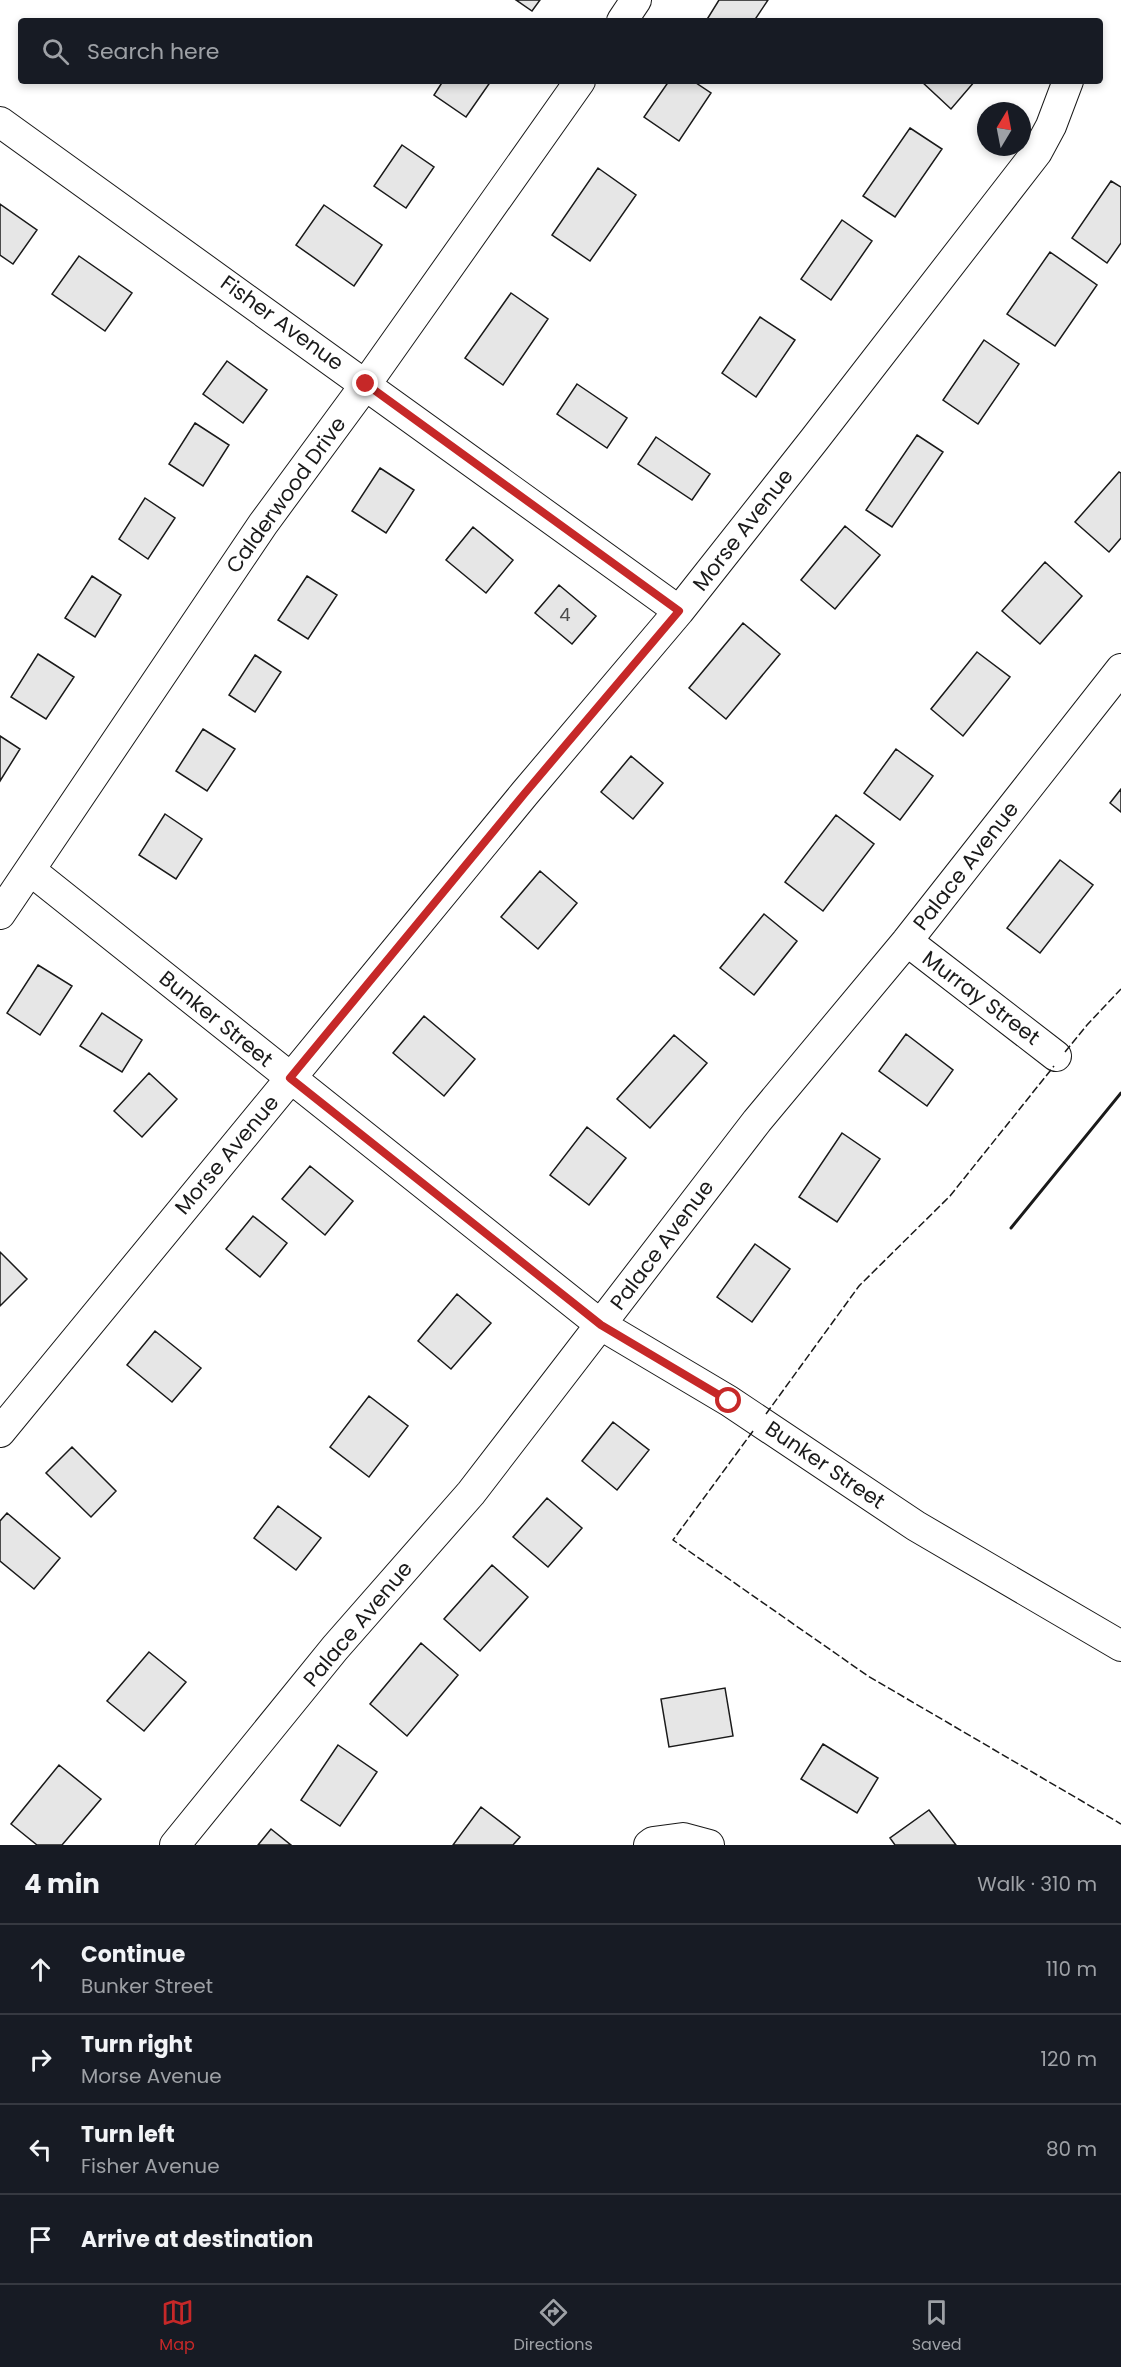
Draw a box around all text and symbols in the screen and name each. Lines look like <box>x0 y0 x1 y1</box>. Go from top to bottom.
search box <box>18 18 1103 84</box>
icon: search <box>39 35 72 68</box>
text: Search here <box>87 36 220 67</box>
north arrow <box>977 102 1031 156</box>
street label: Fisher Avenue <box>215 268 350 377</box>
route end <box>352 370 378 396</box>
street label: Calderwood Drive <box>219 410 352 579</box>
street label: Morse Avenue <box>686 463 800 597</box>
house number: 4 <box>559 602 571 627</box>
street label: Palace Avenue <box>906 795 1025 936</box>
street label: Murray Street <box>917 944 1046 1051</box>
street label: Bunker Street <box>153 964 279 1073</box>
street label: Morse Avenue <box>168 1089 285 1221</box>
street label: Palace Avenue <box>603 1174 720 1316</box>
route start <box>715 1387 741 1413</box>
street label: Bunker Street <box>760 1414 891 1515</box>
street label: Palace Avenue <box>296 1555 419 1693</box>
text: 4 min <box>24 1866 100 1902</box>
text: Walk · 310 m <box>977 1870 1097 1898</box>
text: Continue <box>81 1939 185 1970</box>
icon: ahead <box>24 1953 57 1986</box>
text: 110 m <box>1046 1955 1097 1983</box>
text: Bunker Street <box>81 1972 213 2000</box>
text: Turn right <box>81 2029 192 2060</box>
icon: right <box>24 2043 57 2076</box>
text: 120 m <box>1041 2045 1097 2073</box>
text: Morse Avenue <box>81 2062 222 2090</box>
text: Turn left <box>81 2119 175 2150</box>
icon: left <box>24 2133 57 2166</box>
text: 80 m <box>1046 2135 1097 2163</box>
text: Fisher Avenue <box>81 2152 220 2180</box>
icon: arrive <box>24 2223 57 2256</box>
text: Arrive at destination <box>81 2224 313 2255</box>
tab: Map <box>159 2296 195 2357</box>
tab: Directions <box>514 2296 593 2357</box>
tab: Saved <box>912 2296 962 2357</box>

